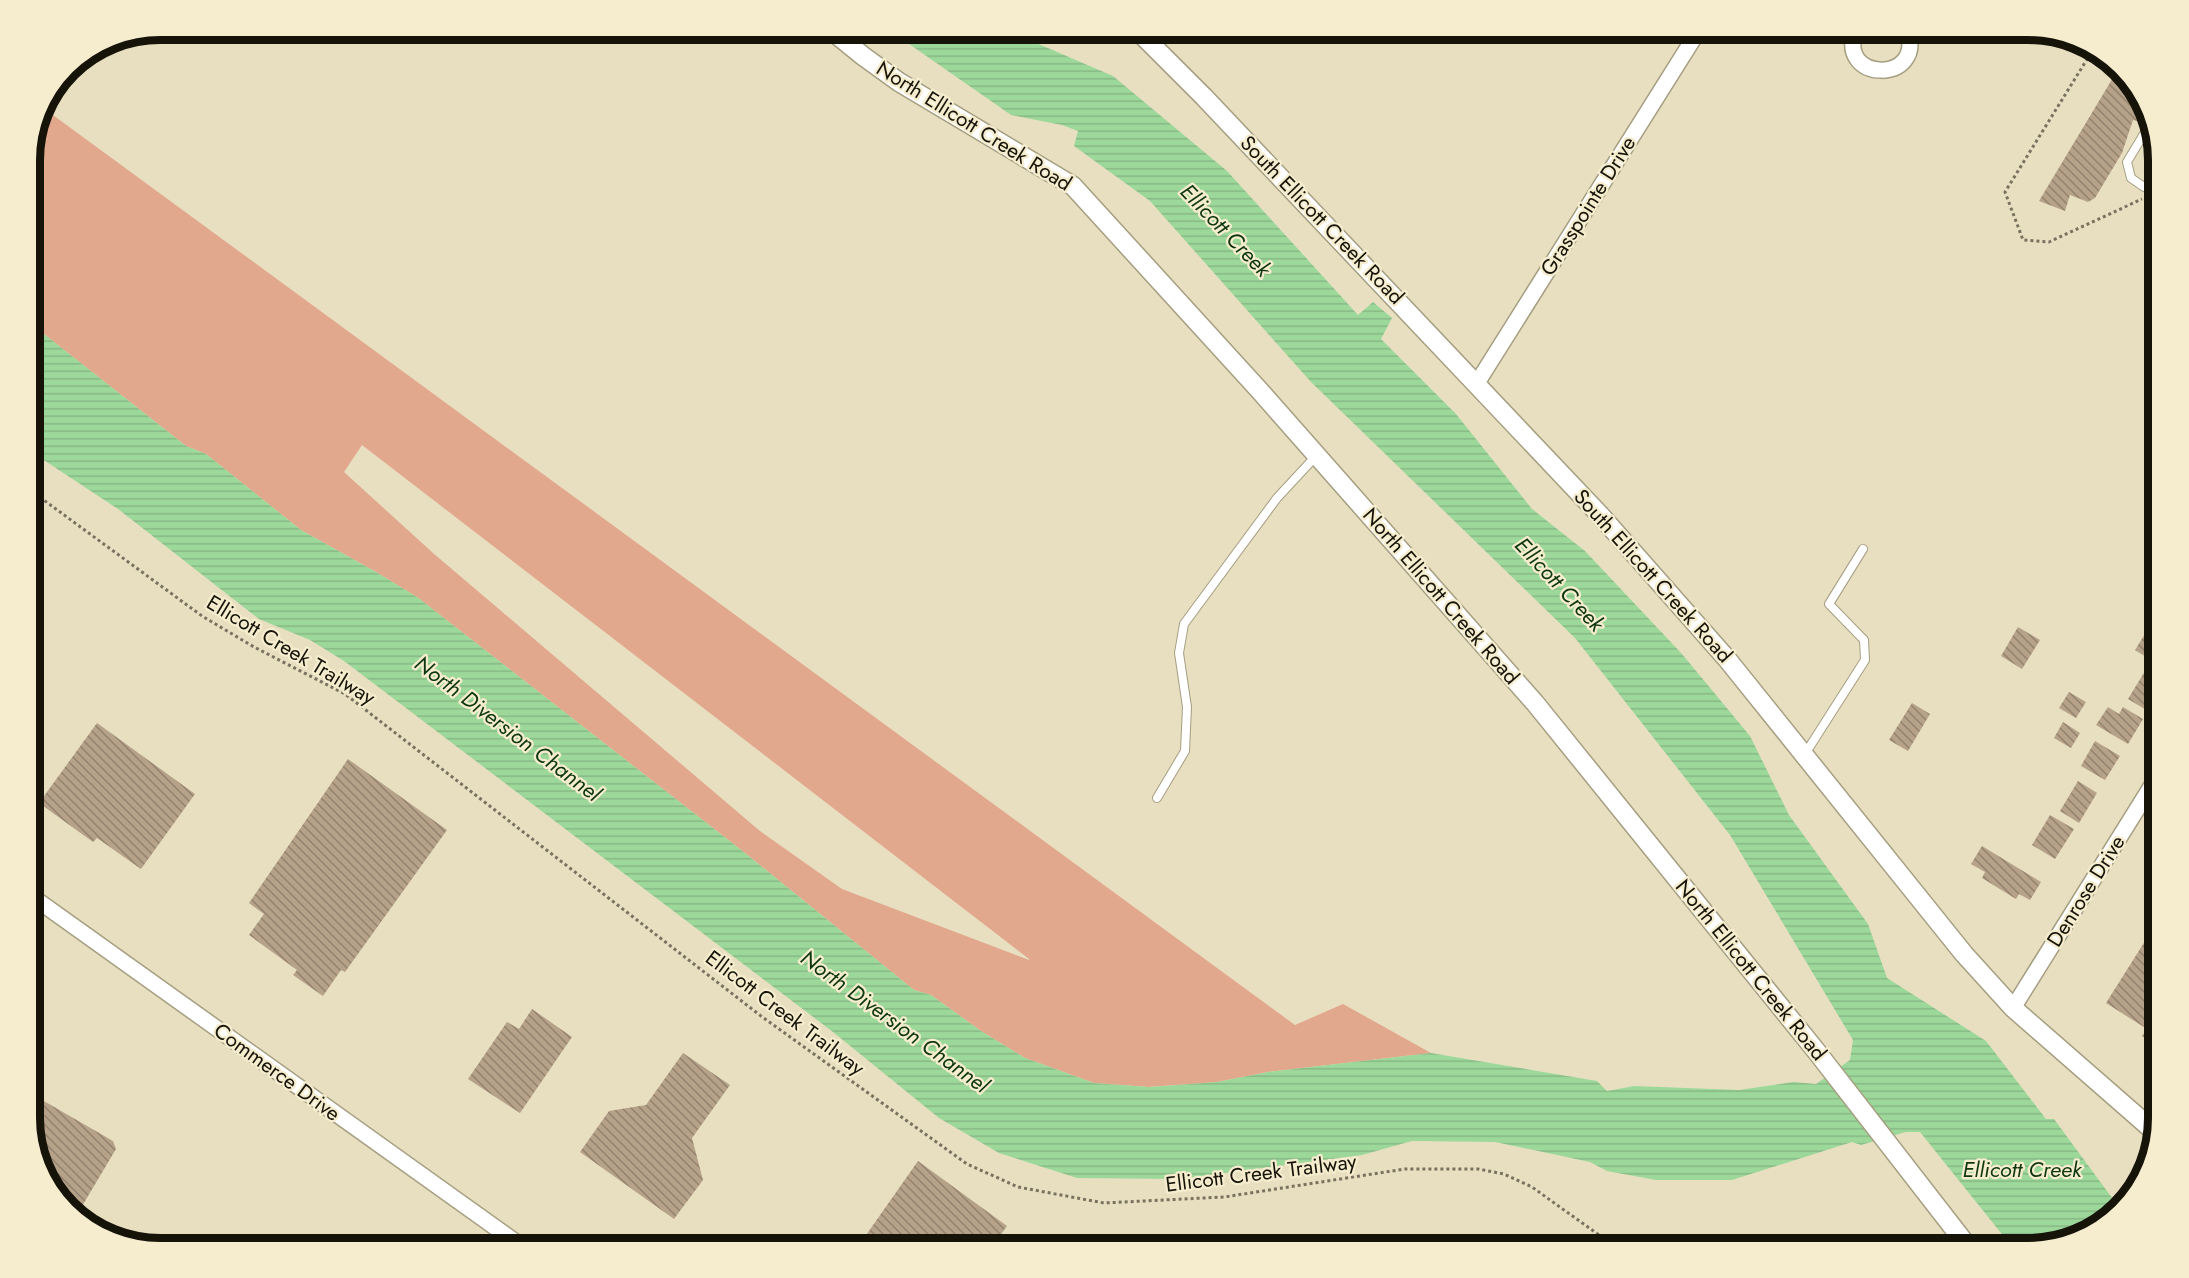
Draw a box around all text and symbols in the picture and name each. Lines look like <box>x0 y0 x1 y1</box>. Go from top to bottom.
street label: North Ellicott Creek Road <box>870 54 1078 198</box>
street label: South Ellicott Creek Road <box>1233 129 1411 311</box>
street label: Grasspointe Drive <box>1533 130 1643 281</box>
water label: Ellicott Creek <box>1173 176 1280 285</box>
street label: South Ellicott Creek Road <box>1567 482 1739 670</box>
street label: North Ellicott Creek Road <box>1356 501 1526 691</box>
water label: Ellicott Creek <box>1508 530 1613 640</box>
street label: Ellicott Creek Trailway <box>201 588 382 713</box>
water label: North Diversion Channel <box>408 647 609 809</box>
street label: Denrose Drive <box>2040 829 2132 953</box>
street label: North Ellicott Creek Road <box>1668 873 1834 1067</box>
water label: North Diversion Channel <box>794 942 997 1101</box>
street label: Ellicott Creek Trailway <box>699 943 871 1083</box>
street label: Commerce Drive <box>207 1016 347 1128</box>
street label: Ellicott Creek Trailway <box>1164 1146 1359 1200</box>
water label: Ellicott Creek <box>1963 1153 2083 1185</box>

